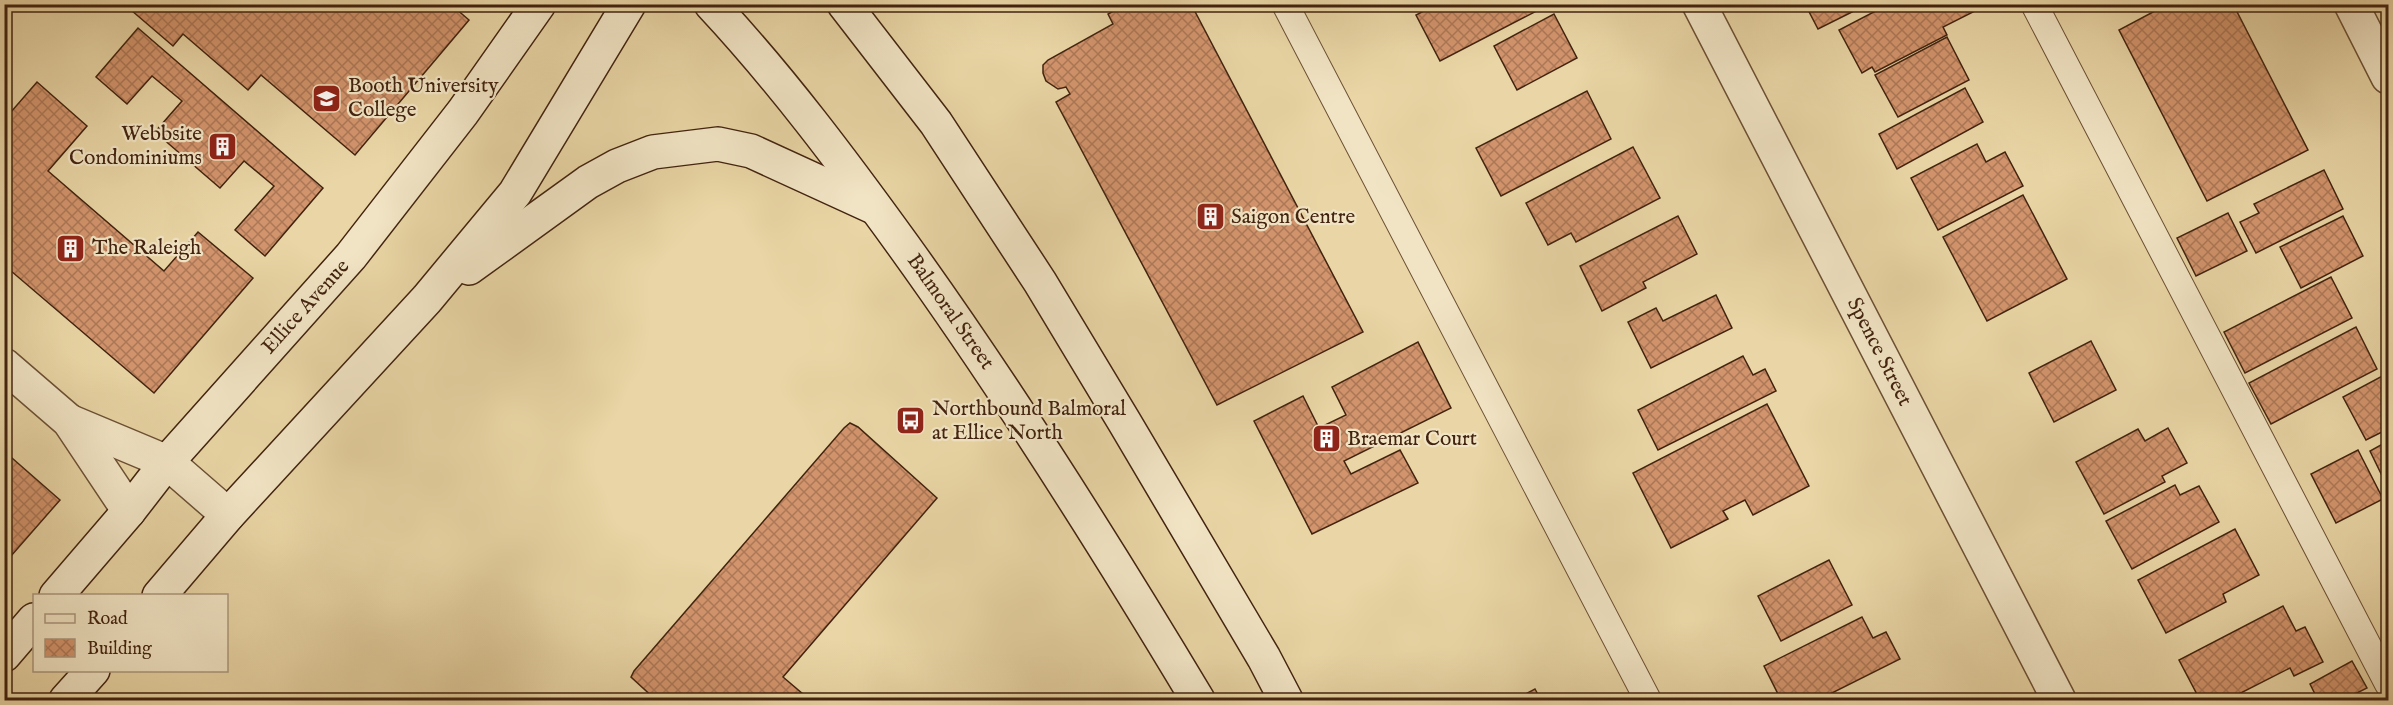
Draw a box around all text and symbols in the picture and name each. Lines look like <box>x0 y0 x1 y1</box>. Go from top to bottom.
place label: Booth University College <box>348 73 499 124</box>
school or university icon: Booth University College <box>311 82 343 114</box>
place label: Webbsite Condominiums <box>69 121 202 172</box>
building icon: Webbsite Condominiums <box>207 130 239 162</box>
building icon: Saigon Centre <box>1194 201 1226 233</box>
place label: Saigon Centre <box>1231 204 1355 231</box>
building icon: The Raleigh <box>55 232 87 264</box>
place label: The Raleigh <box>92 235 201 262</box>
street label: Balmoral Street <box>900 249 1000 375</box>
street label: Ellice Avenue <box>256 253 356 360</box>
street label: Spence Street <box>1840 293 1918 411</box>
place label: Northbound Balmoral at Ellice North <box>932 396 1126 447</box>
bus stop icon: Northbound Balmoral at Ellice North <box>895 405 927 437</box>
building icon: Braemar Court <box>1310 423 1342 455</box>
place label: Braemar Court <box>1347 426 1477 453</box>
legend <box>33 594 228 672</box>
text: Road <box>87 608 128 631</box>
text: Building <box>87 638 152 661</box>

